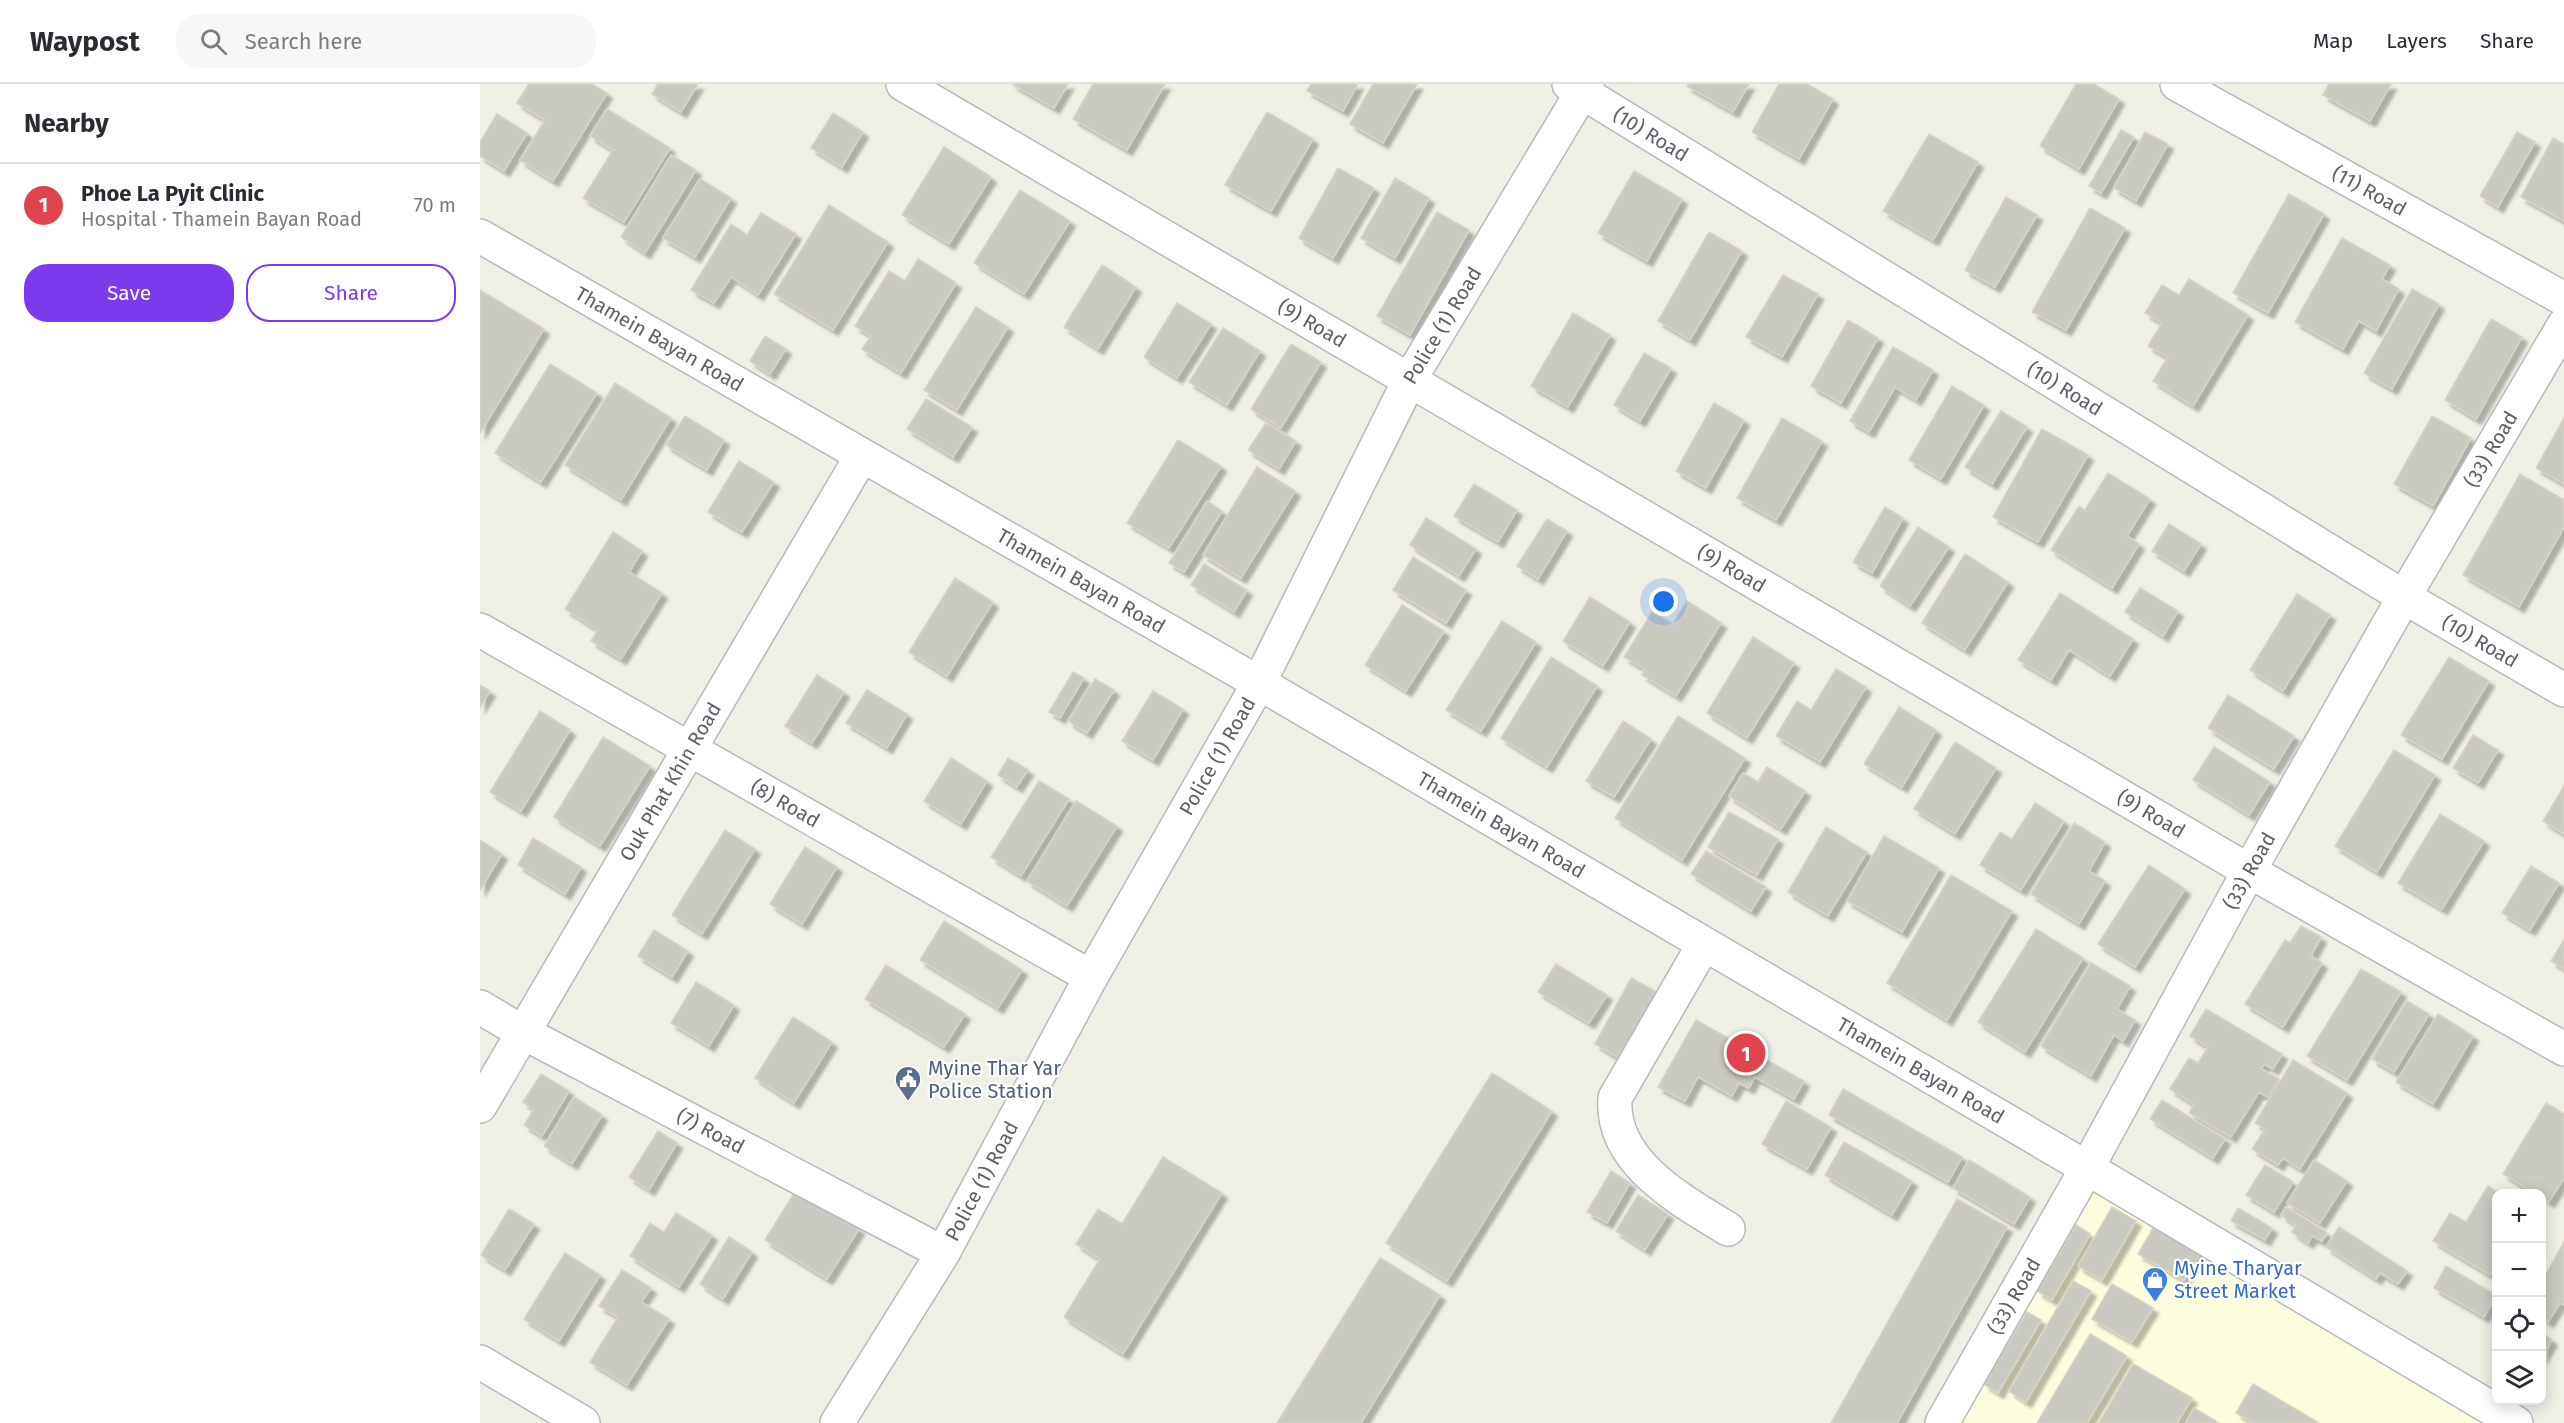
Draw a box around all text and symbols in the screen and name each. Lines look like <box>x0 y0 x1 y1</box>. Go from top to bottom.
search box <box>176 14 596 68</box>
text: Waypost <box>30 25 140 58</box>
icon: search <box>197 25 230 58</box>
text: Search here <box>245 28 362 55</box>
text: Map <box>2313 28 2353 54</box>
text: Layers <box>2386 28 2447 54</box>
text: Share <box>2480 28 2534 54</box>
street label: (10) Road <box>1609 102 1693 166</box>
text: Nearby <box>24 108 109 139</box>
street label: (11) Road <box>2328 161 2411 221</box>
text: Phoe La Pyit Clinic <box>81 180 264 207</box>
text: 1 <box>39 193 48 217</box>
text: 70 m <box>414 193 456 217</box>
text: Hospital · Thamein Bayan Road <box>81 207 362 231</box>
street label: Police (1) Road <box>1398 263 1486 388</box>
button: Save <box>24 264 234 322</box>
button: Share <box>246 264 456 322</box>
street label: Thamein Bayan Road <box>571 281 748 397</box>
street label: (9) Road <box>1274 294 1351 353</box>
street label: (10) Road <box>2023 356 2107 421</box>
street label: (33) Road <box>2459 407 2523 492</box>
street label: Thamein Bayan Road <box>993 523 1169 639</box>
street label: (9) Road <box>1693 539 1770 598</box>
your location <box>1649 587 1678 616</box>
street label: (10) Road <box>2438 610 2522 673</box>
street label: Police (1) Road <box>1174 693 1261 819</box>
street label: Ouk Phat Khin Road <box>614 698 726 865</box>
street label: Thamein Bayan Road <box>1413 767 1589 883</box>
street label: (8) Road <box>746 774 824 832</box>
street label: (9) Road <box>2113 785 2190 843</box>
street label: (33) Road <box>2218 828 2280 913</box>
street label: Thamein Bayan Road <box>1833 1012 2009 1129</box>
pin: 1 <box>1726 1030 1766 1076</box>
place label: Myine Thar Yar Police Station <box>928 1056 1061 1103</box>
public building icon: Myine Thar Yar Police Station <box>893 1064 923 1102</box>
street label: (7) Road <box>673 1103 749 1159</box>
street label: Police (1) Road <box>940 1117 1023 1245</box>
map controls <box>2492 1189 2546 1405</box>
button: + <box>2492 1189 2546 1243</box>
button: − <box>2492 1243 2546 1297</box>
street label: (33) Road <box>1983 1253 2045 1339</box>
place label: Myine Tharyar Street Market <box>2174 1256 2302 1303</box>
shop icon: Myine Tharyar Street Market <box>2140 1265 2170 1303</box>
button: locate <box>2492 1297 2546 1351</box>
button: layers <box>2492 1351 2546 1405</box>

